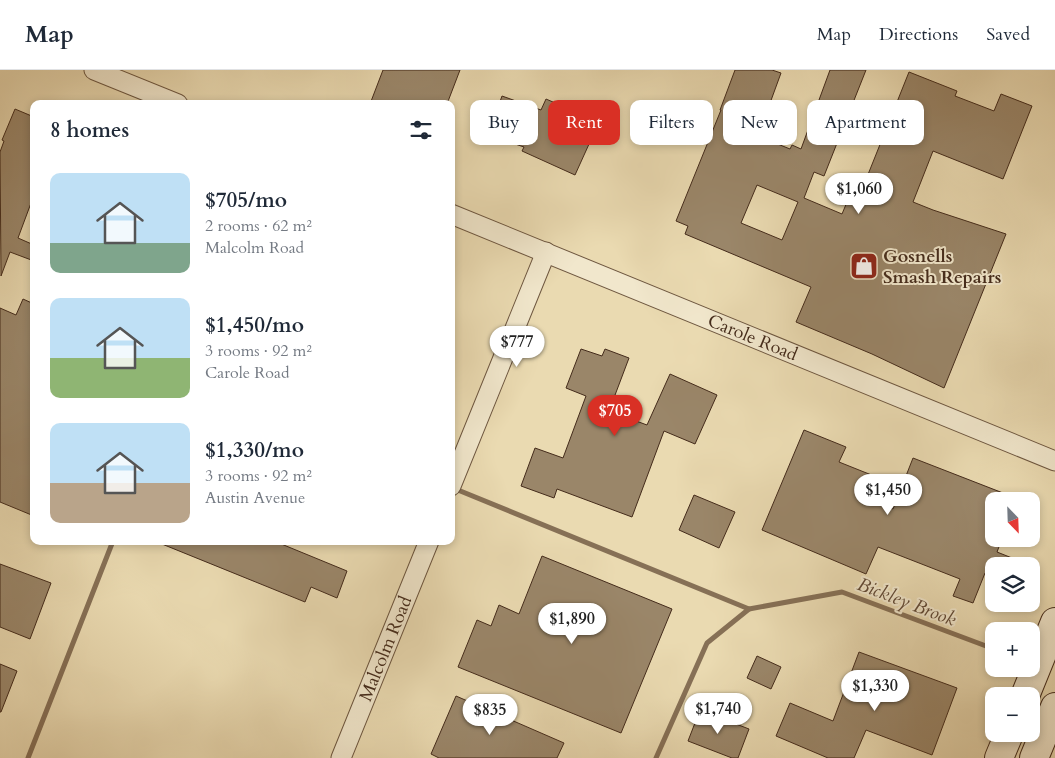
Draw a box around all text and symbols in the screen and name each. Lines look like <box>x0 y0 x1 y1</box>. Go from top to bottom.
text: Map <box>25 18 74 51</box>
text: Map <box>817 22 851 47</box>
text: Directions <box>879 22 958 47</box>
text: Saved <box>986 22 1030 47</box>
chip: Buy <box>470 100 538 145</box>
chip: Rent <box>548 100 620 145</box>
chip: Filters <box>630 100 713 145</box>
chip: New <box>723 100 797 145</box>
chip: Apartment <box>807 100 924 145</box>
text: 8 homes <box>50 116 129 145</box>
icon: filters <box>407 116 435 144</box>
pin: $1,060 <box>818 172 900 215</box>
text: $1,060 <box>836 178 882 200</box>
text: $705/mo <box>205 186 287 215</box>
icon: home <box>90 193 150 253</box>
text: 2 rooms · 62 m² <box>205 215 312 237</box>
text: Malcolm Road <box>205 237 304 259</box>
place label: Gosnells Smash Repairs <box>883 244 1001 290</box>
shop icon: Gosnells Smash Repairs <box>849 251 879 281</box>
street label: Carole Road <box>704 308 802 368</box>
text: $1,450/mo <box>205 311 304 340</box>
icon: home <box>90 318 150 378</box>
pin: $777 <box>487 326 547 368</box>
text: $777 <box>501 331 533 353</box>
text: 3 rooms · 92 m² <box>205 340 312 362</box>
text: Carole Road <box>205 362 289 384</box>
pin: $705 <box>585 394 645 437</box>
text: $705 <box>599 400 631 422</box>
text: $1,330/mo <box>205 436 304 465</box>
icon: home <box>90 443 150 503</box>
text: 3 rooms · 92 m² <box>205 465 312 487</box>
pin: $1,450 <box>847 474 929 516</box>
text: $1,450 <box>865 479 911 501</box>
text: Austin Avenue <box>205 487 305 509</box>
north arrow <box>985 492 1040 548</box>
map controls <box>985 492 1040 742</box>
button: layers <box>985 557 1040 612</box>
water label: Bickley Brook <box>853 571 960 633</box>
street label: Malcolm Road <box>353 592 419 705</box>
pin: $1,890 <box>531 602 613 645</box>
text: $1,890 <box>549 608 595 630</box>
button: + <box>985 622 1040 677</box>
pin: $1,330 <box>834 670 916 712</box>
text: $1,330 <box>852 675 898 697</box>
button: − <box>985 687 1040 742</box>
pin: $1,740 <box>677 692 759 735</box>
pin: $835 <box>460 694 520 736</box>
text: $1,740 <box>695 698 741 720</box>
text: $835 <box>474 699 506 721</box>

